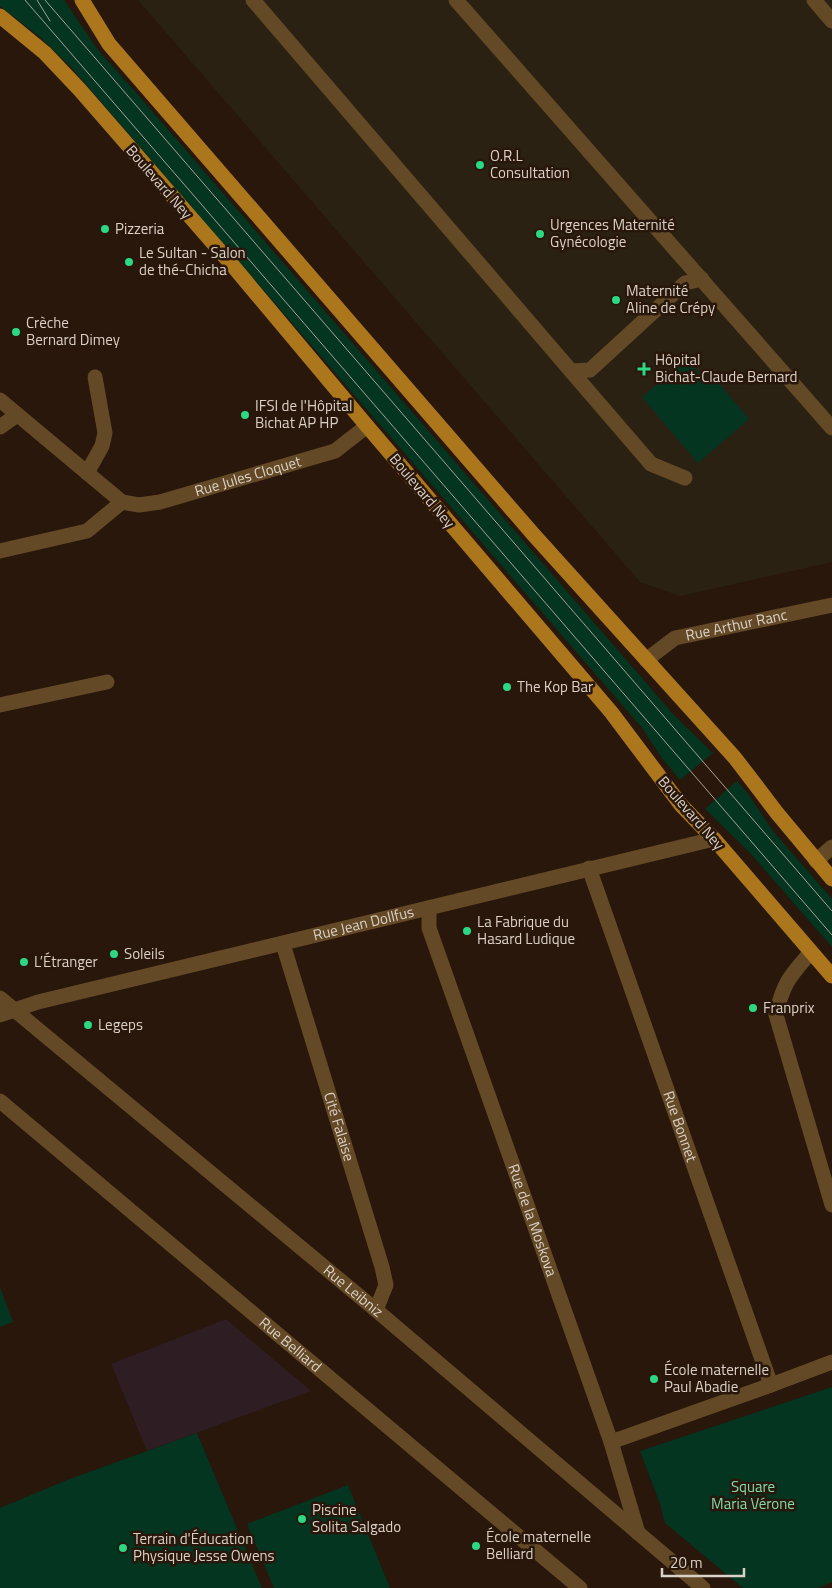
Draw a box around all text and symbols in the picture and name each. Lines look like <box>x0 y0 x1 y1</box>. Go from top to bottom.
street label: Boulevard Ney <box>121 140 198 224</box>
place label: O.R.L Consultation <box>490 144 570 184</box>
marker: O.R.L Consultation <box>474 159 486 171</box>
place label: Urgences Maternité Gynécologie <box>550 213 675 253</box>
place label: Pizzeria <box>115 217 165 240</box>
marker: Pizzeria <box>99 223 111 235</box>
marker: Urgences Maternité Gynécologie <box>534 228 546 240</box>
place label: Le Sultan - Salon de thé-Chicha <box>139 241 246 281</box>
marker: Le Sultan - Salon de thé-Chicha <box>123 256 135 268</box>
place label: Maternité Aline de Crépy <box>626 279 715 319</box>
marker: Maternité Aline de Crépy <box>610 294 622 306</box>
place label: Crèche Bernard Dimey <box>26 311 120 351</box>
marker: Crèche Bernard Dimey <box>10 326 22 338</box>
place label: Hôpital Bichat-Claude Bernard <box>655 348 798 388</box>
marker: Hôpital Bichat-Claude Bernard <box>637 362 651 376</box>
place label: IFSI de l'Hôpital Bichat AP HP <box>255 394 352 434</box>
marker: IFSI de l'Hôpital Bichat AP HP <box>239 409 251 421</box>
street label: Boulevard Ney <box>384 448 461 533</box>
street label: Rue Jules Cloquet <box>192 449 304 502</box>
street label: Rue Arthur Ranc <box>683 603 789 647</box>
place label: The Kop Bar <box>517 675 593 698</box>
marker: The Kop Bar <box>501 681 513 693</box>
street label: Boulevard Ney <box>653 771 730 855</box>
street label: Rue Jean Dollfus <box>311 900 416 946</box>
place label: La Fabrique du Hasard Ludique <box>477 910 575 950</box>
marker: La Fabrique du Hasard Ludique <box>461 925 473 937</box>
place label: Soleils <box>124 942 165 965</box>
marker: Soleils <box>108 948 120 960</box>
place label: L’Étranger <box>34 950 98 973</box>
marker: L’Étranger <box>18 956 30 968</box>
place label: Franprix <box>763 996 815 1019</box>
marker: Franprix <box>747 1002 759 1014</box>
place label: Legeps <box>98 1013 143 1036</box>
marker: Legeps <box>82 1019 94 1031</box>
street label: Rue Bonnet <box>657 1087 704 1166</box>
street label: Cité Falaise <box>318 1089 361 1164</box>
street label: Rue de la Moskova <box>502 1161 564 1280</box>
street label: Rue Leibniz <box>318 1259 389 1323</box>
street label: Rue Belliard <box>254 1311 327 1377</box>
place label: École maternelle Paul Abadie <box>664 1358 769 1398</box>
marker: École maternelle Paul Abadie <box>648 1373 660 1385</box>
park label: Square Maria Vérone <box>711 1475 795 1515</box>
place label: Piscine Solita Salgado <box>312 1498 401 1538</box>
marker: Piscine Solita Salgado <box>296 1513 308 1525</box>
place label: École maternelle Belliard <box>486 1525 591 1565</box>
place label: Terrain d'Éducation Physique Jesse Owens <box>133 1527 275 1567</box>
marker: École maternelle Belliard <box>470 1540 482 1552</box>
marker: Terrain d'Éducation Physique Jesse Owens <box>117 1542 129 1554</box>
scale bar <box>662 1546 744 1578</box>
text: 20 m <box>670 1551 703 1574</box>

